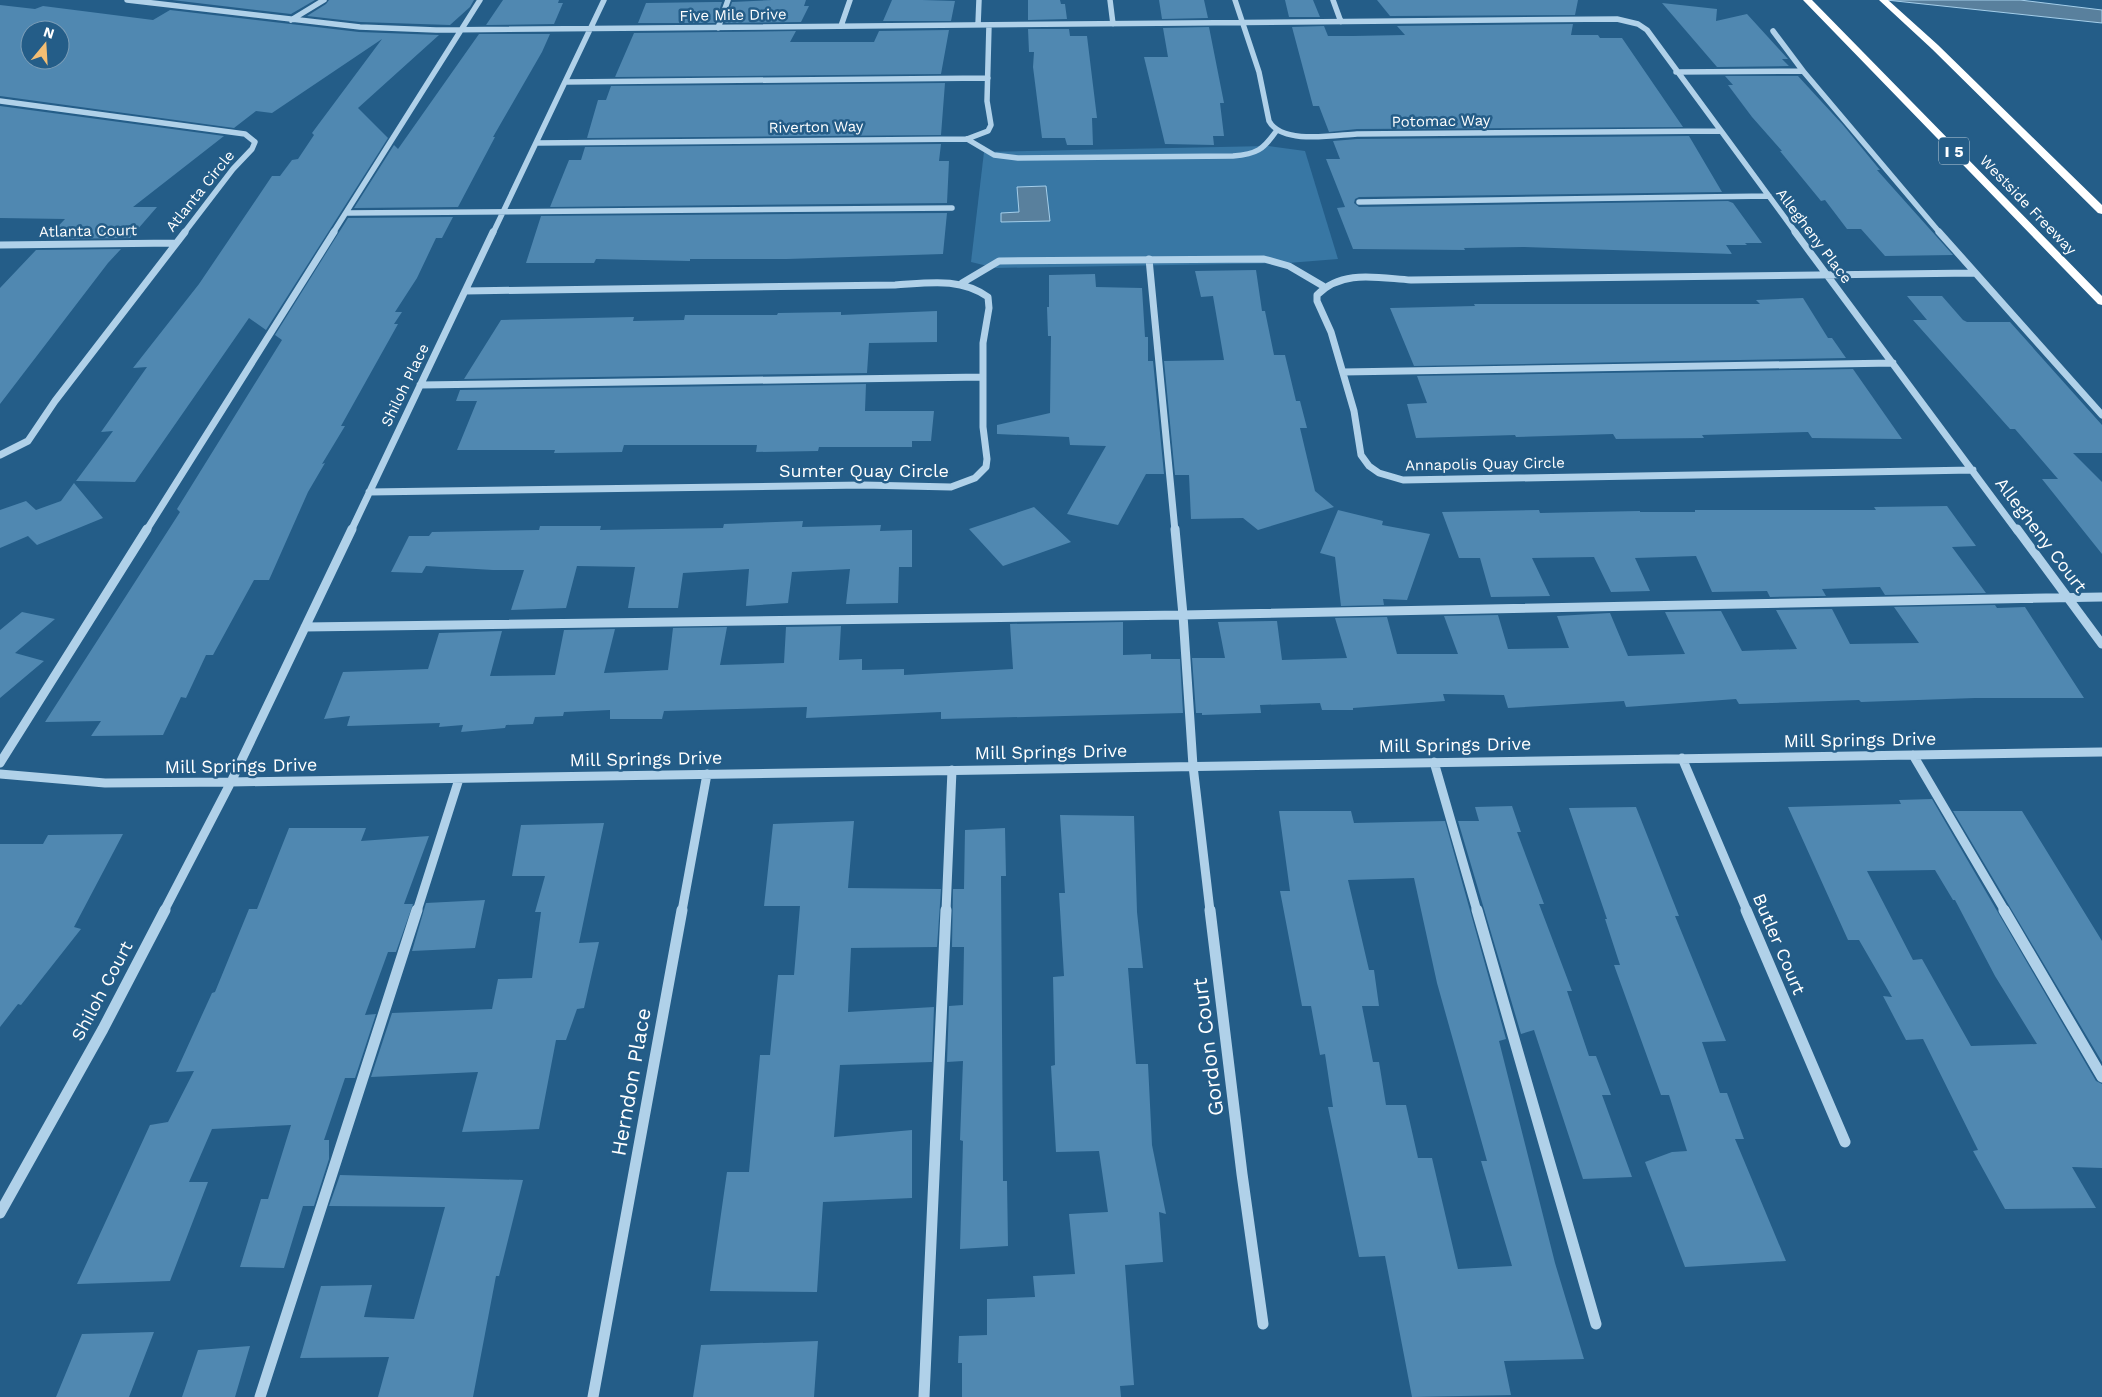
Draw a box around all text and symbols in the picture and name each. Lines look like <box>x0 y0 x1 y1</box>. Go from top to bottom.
street label: Five Mile Drive <box>679 5 787 25</box>
north arrow <box>20 20 70 70</box>
text: N <box>42 23 56 42</box>
street label: Potomac Way <box>1391 111 1491 131</box>
street label: Riverton Way <box>768 117 864 137</box>
road number: I 5 <box>1939 138 1969 164</box>
street label: Atlanta Circle <box>162 147 238 235</box>
street label: Westside Freeway <box>1976 151 2080 259</box>
street label: Allegheny Place <box>1772 185 1856 287</box>
street label: Atlanta Court <box>39 221 138 241</box>
street label: Shiloh Place <box>377 341 433 429</box>
street label: Annapolis Quay Circle <box>1405 454 1565 474</box>
street label: Sumter Quay Circle <box>779 460 949 481</box>
street label: Allegheny Court <box>1991 473 2092 597</box>
street label: Mill Springs Drive <box>1783 728 1936 751</box>
street label: Mill Springs Drive <box>1378 733 1531 756</box>
street label: Mill Springs Drive <box>974 740 1127 763</box>
street label: Mill Springs Drive <box>569 747 722 770</box>
street label: Mill Springs Drive <box>164 754 317 777</box>
street label: Butler Court <box>1749 890 1810 998</box>
street label: Shiloh Court <box>67 937 137 1044</box>
street label: Gordon Court <box>1187 977 1228 1117</box>
street label: Herndon Place <box>605 1006 656 1158</box>

